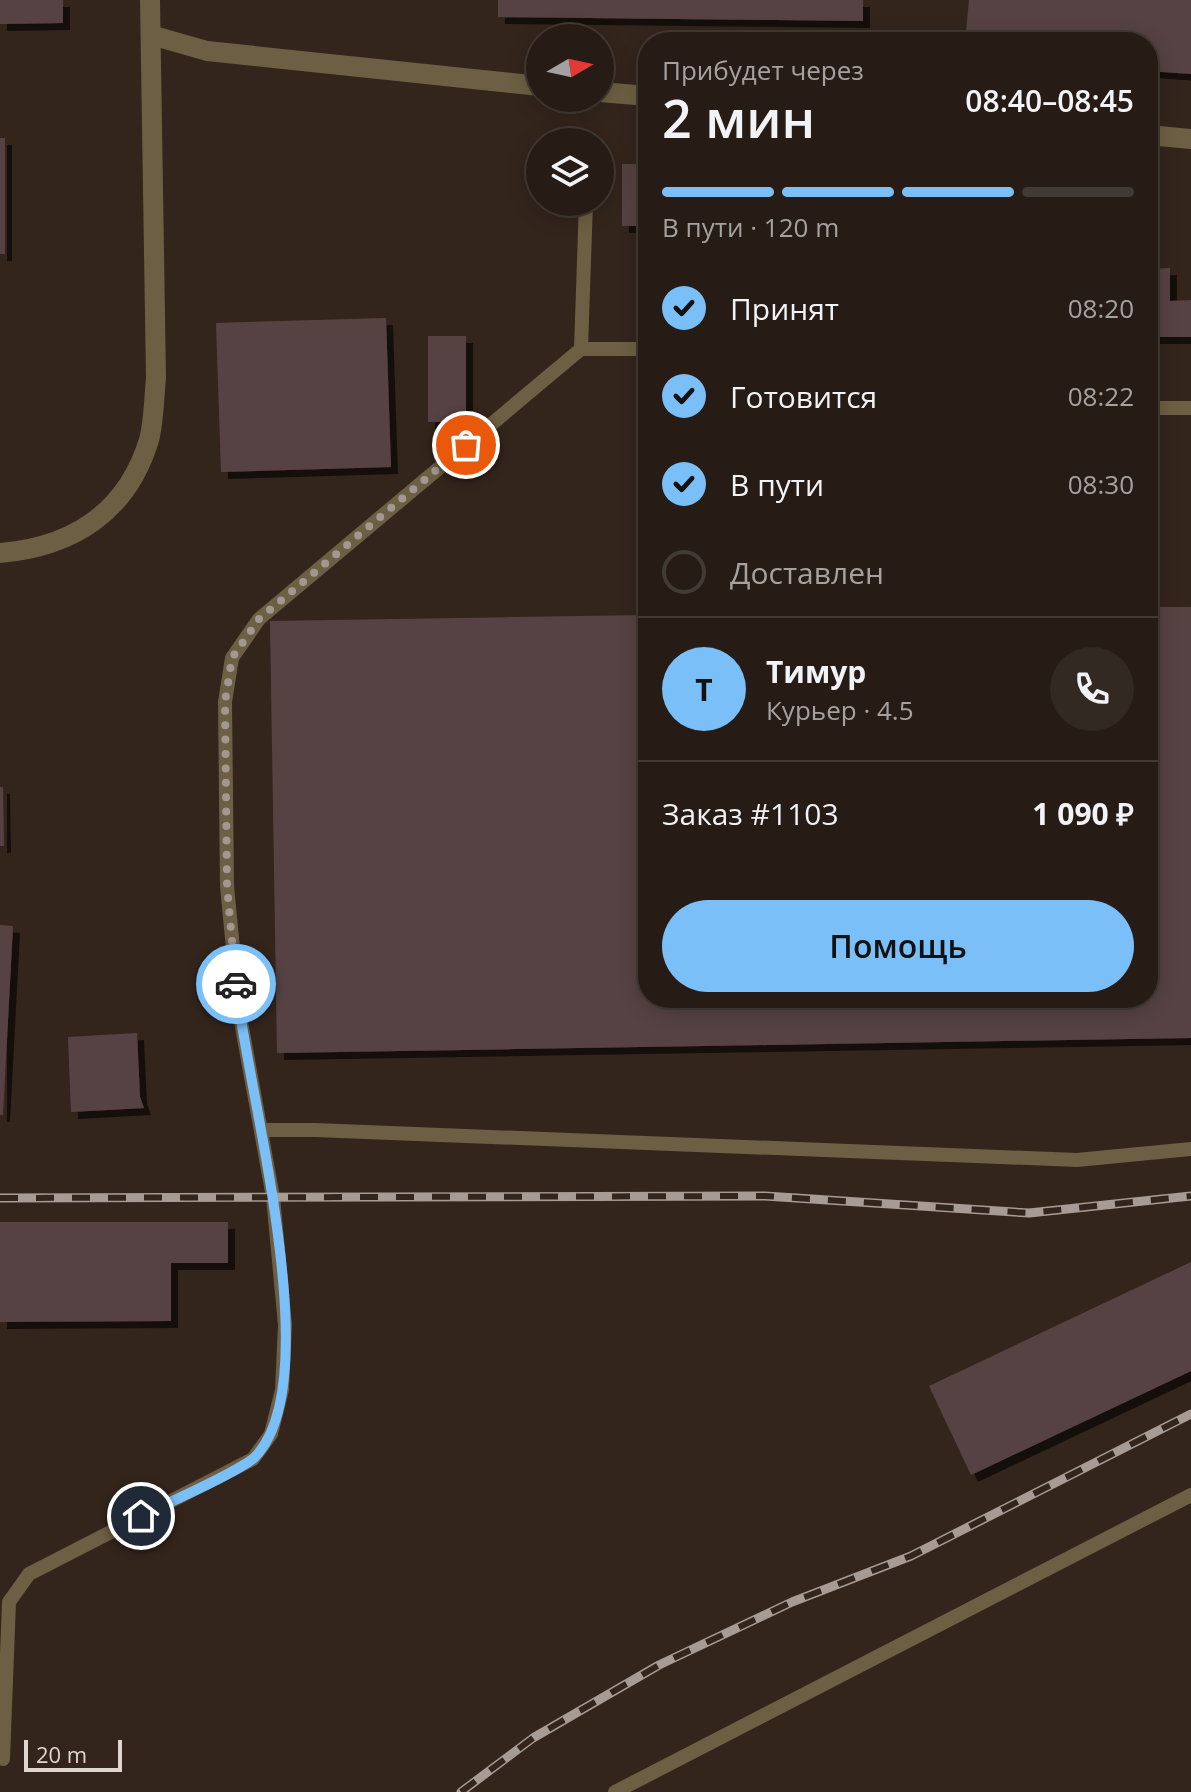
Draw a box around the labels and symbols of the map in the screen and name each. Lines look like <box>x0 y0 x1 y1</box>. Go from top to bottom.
north arrow <box>526 24 614 112</box>
pin <box>432 411 500 479</box>
courier <box>196 944 276 1024</box>
pin <box>107 1482 175 1550</box>
scale bar <box>24 1736 122 1772</box>

